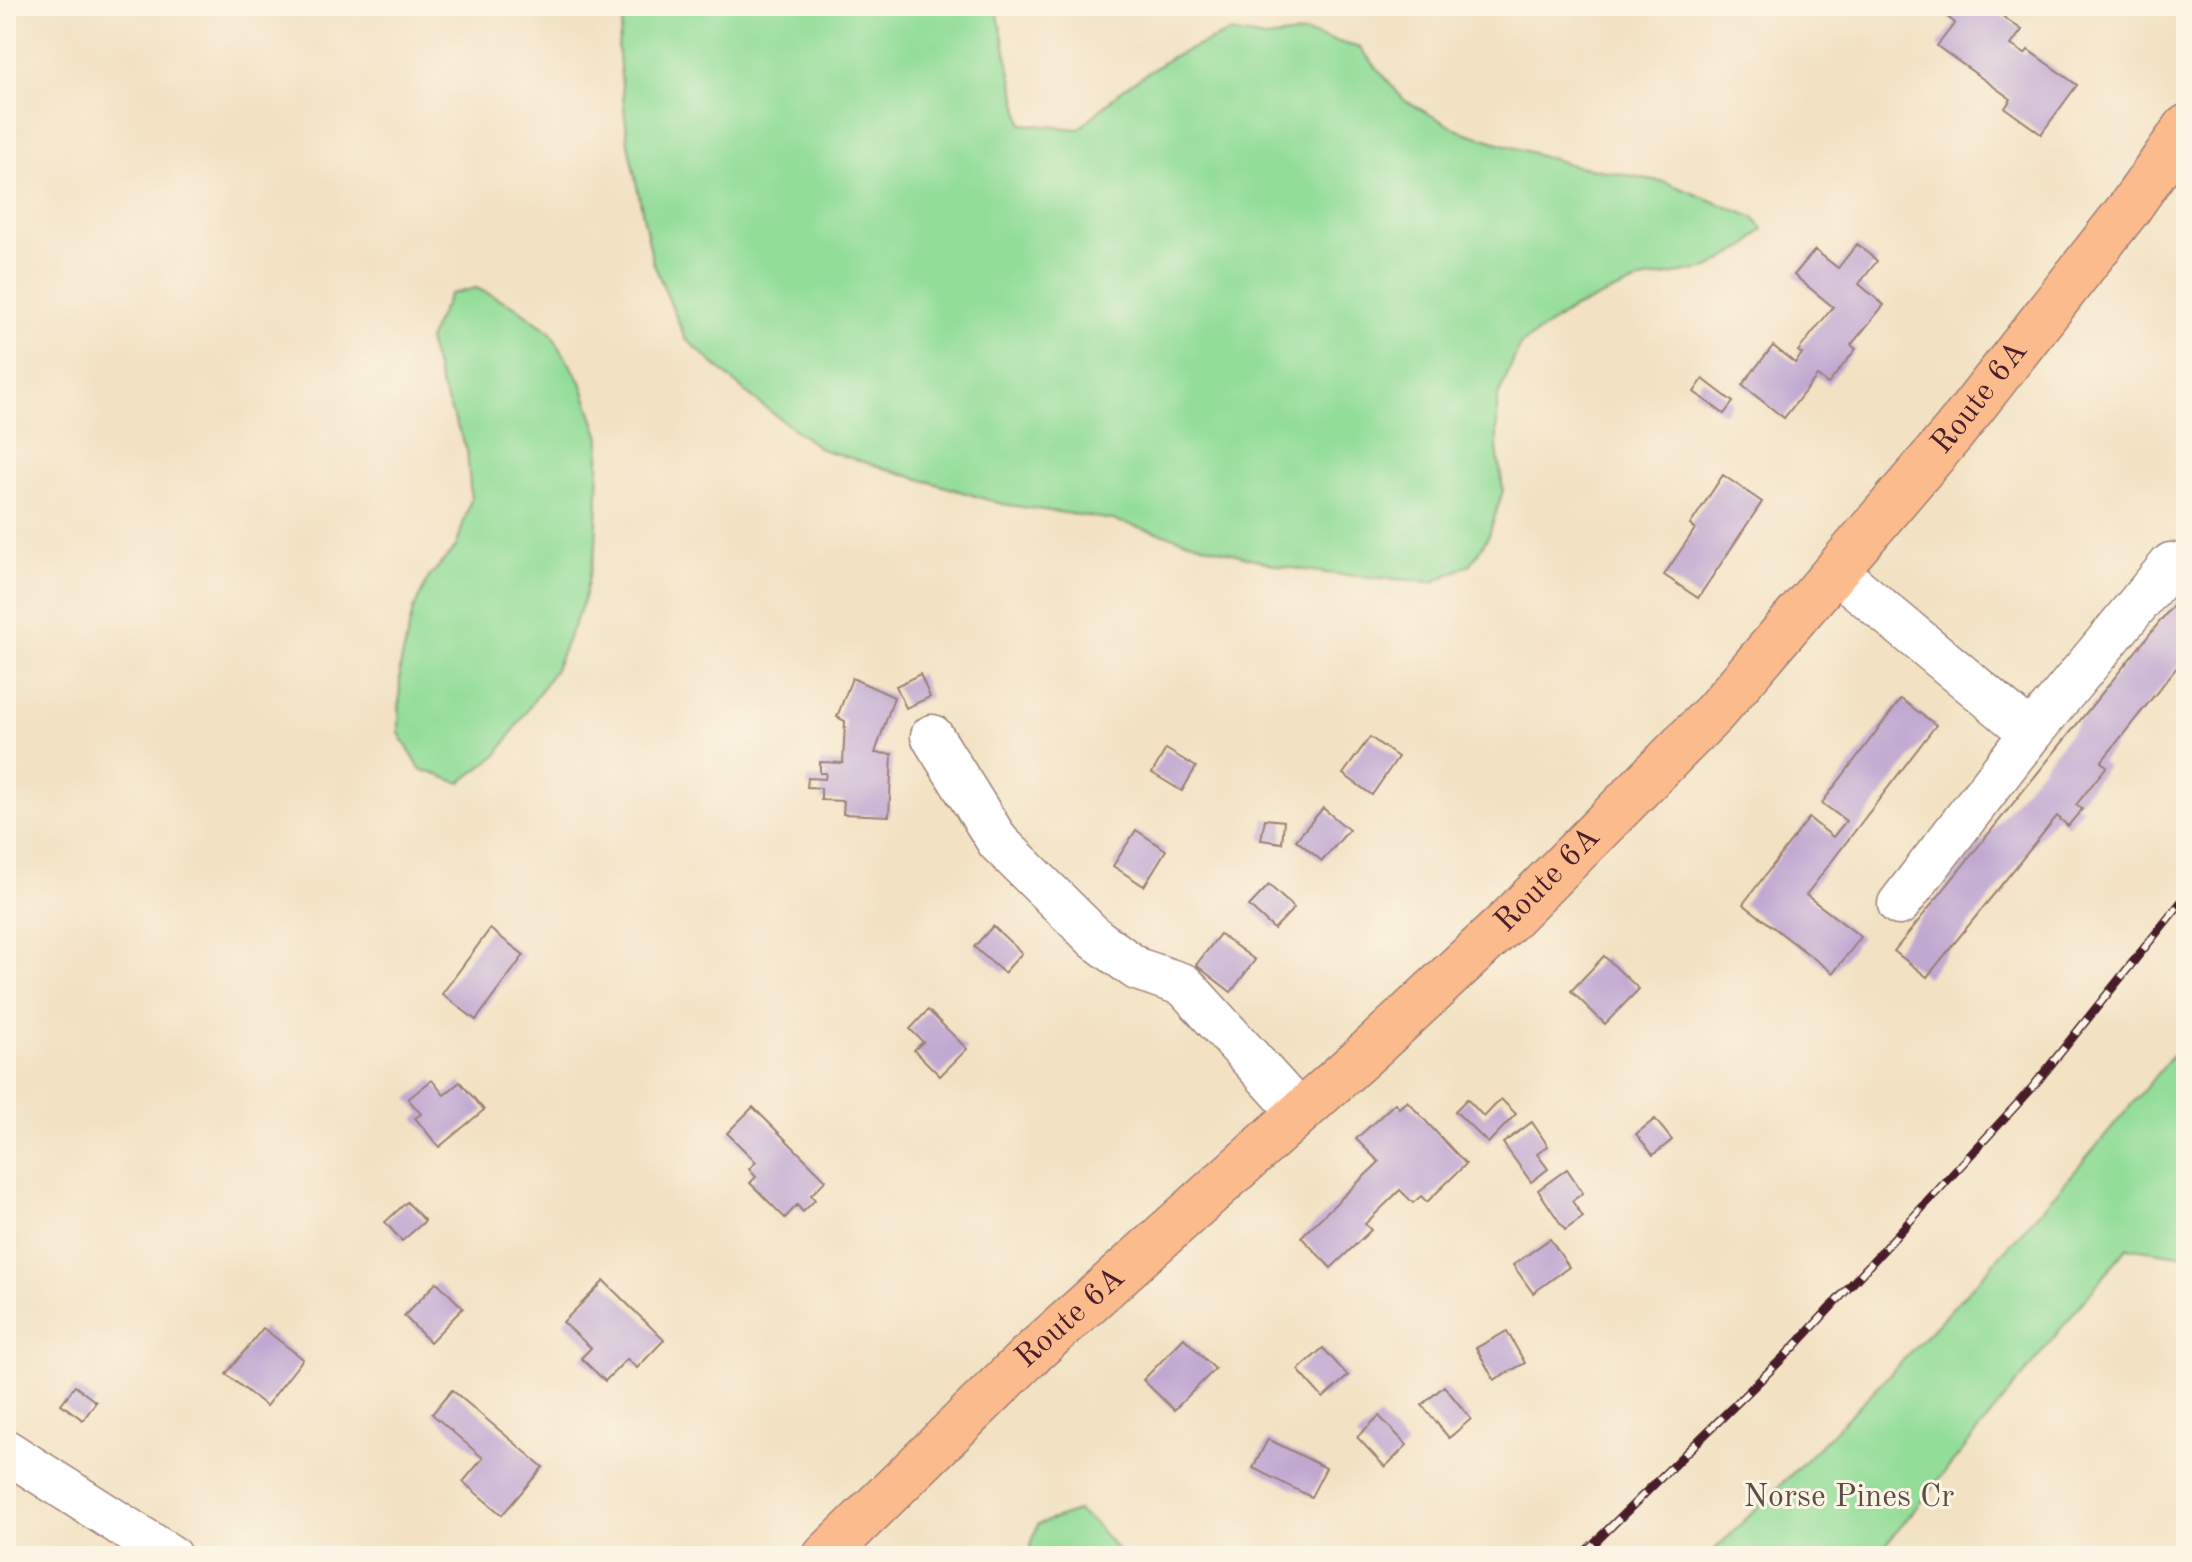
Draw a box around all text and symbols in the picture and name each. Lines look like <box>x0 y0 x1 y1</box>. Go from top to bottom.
street label: Route 6A <box>1926 336 2034 461</box>
street label: Route 6A <box>1490 822 1607 939</box>
street label: Route 6A <box>1010 1262 1131 1375</box>
park label: Norse Pines Cr <box>1743 1482 1955 1514</box>

